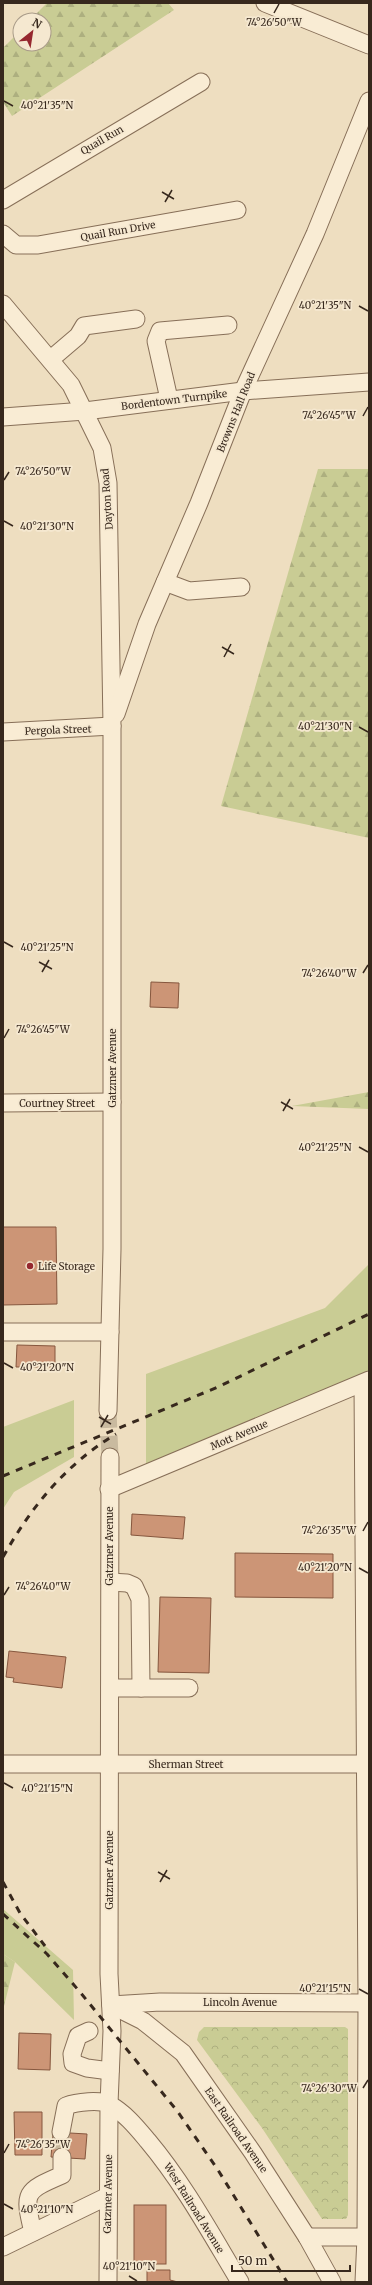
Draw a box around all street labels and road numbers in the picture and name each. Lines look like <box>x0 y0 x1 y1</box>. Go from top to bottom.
street label: Quail Run <box>78 122 126 157</box>
street label: Quail Run Drive <box>80 218 156 244</box>
street label: Browns Hall Road <box>214 370 258 454</box>
street label: Bordentown Turnpike <box>120 387 228 413</box>
street label: Dayton Road <box>98 468 116 530</box>
street label: Pergola Street <box>24 722 92 738</box>
street label: Gatzmer Avenue <box>106 1028 119 1108</box>
street label: Courtney Street <box>19 1097 95 1110</box>
street label: Mott Avenue <box>208 1417 270 1453</box>
street label: Gatzmer Avenue <box>103 1506 116 1586</box>
street label: Sherman Street <box>148 1758 224 1771</box>
street label: Gatzmer Avenue <box>103 1830 116 1910</box>
street label: Lincoln Avenue <box>203 1996 277 2009</box>
street label: East Railroad Avenue <box>202 2085 270 2175</box>
street label: Gatzmer Avenue <box>101 2154 115 2234</box>
street label: West Railroad Avenue <box>160 2160 227 2255</box>

